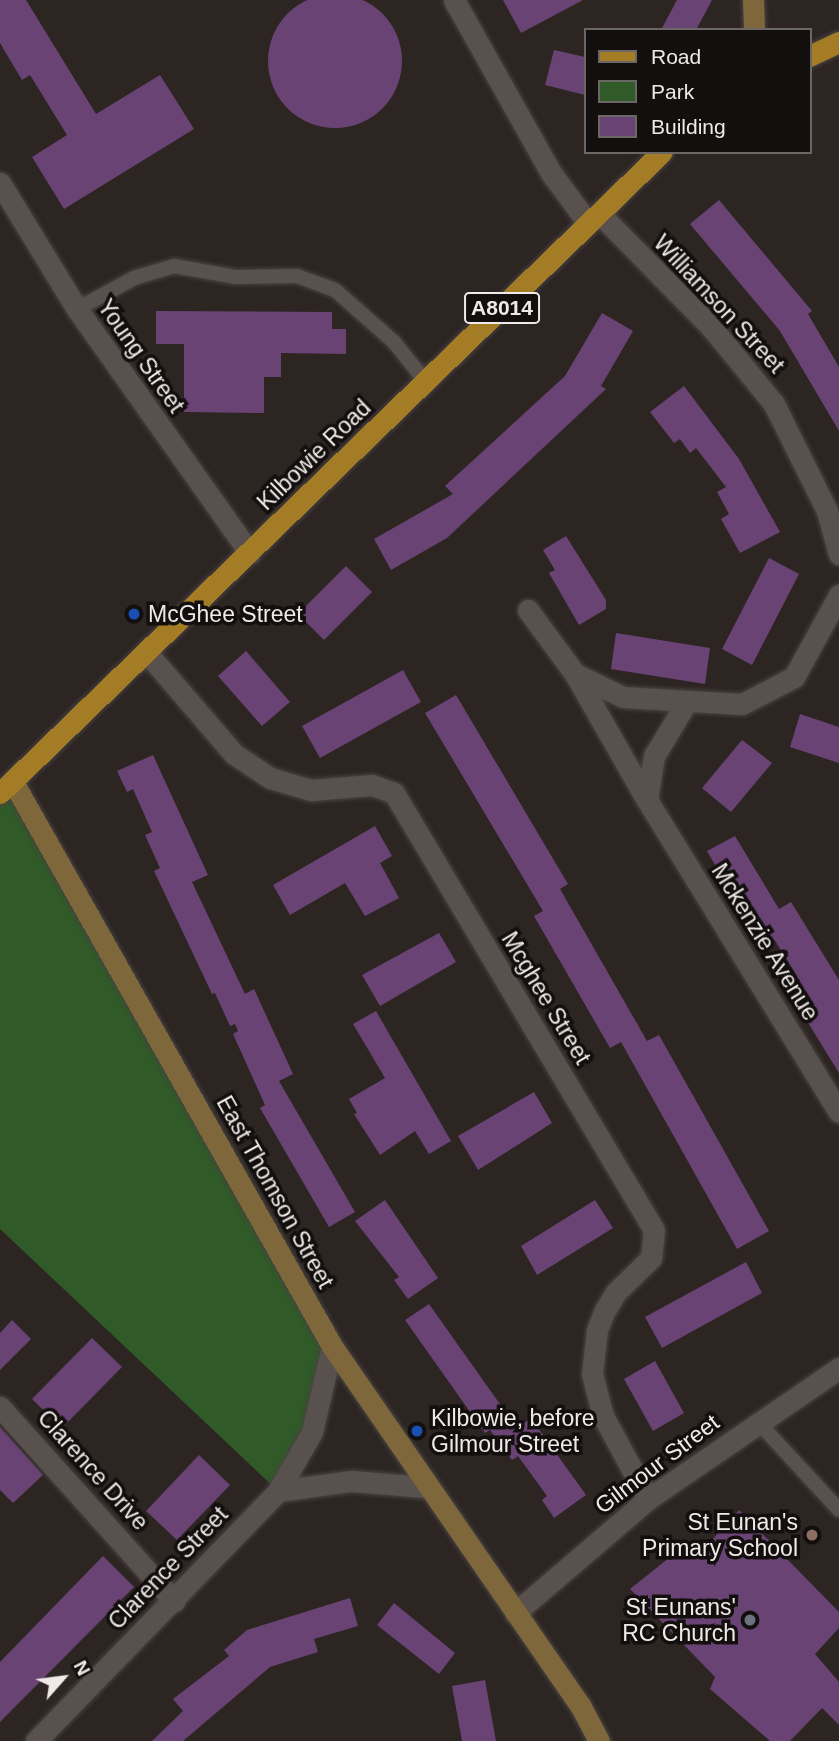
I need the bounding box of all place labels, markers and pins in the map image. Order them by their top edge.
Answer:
place label: McGhee Street [148,600,303,628]
marker: McGhee Street [126,606,142,622]
place label: Kilbowie, before Gilmour Street [431,1404,595,1458]
marker: Kilbowie, before Gilmour Street [409,1423,425,1439]
place label: St Eunan's Primary School [642,1508,798,1562]
marker: St Eunan's Primary School [804,1527,820,1543]
place label: St Eunans' RC Church [622,1593,736,1647]
marker: St Eunans' RC Church [742,1612,758,1628]

